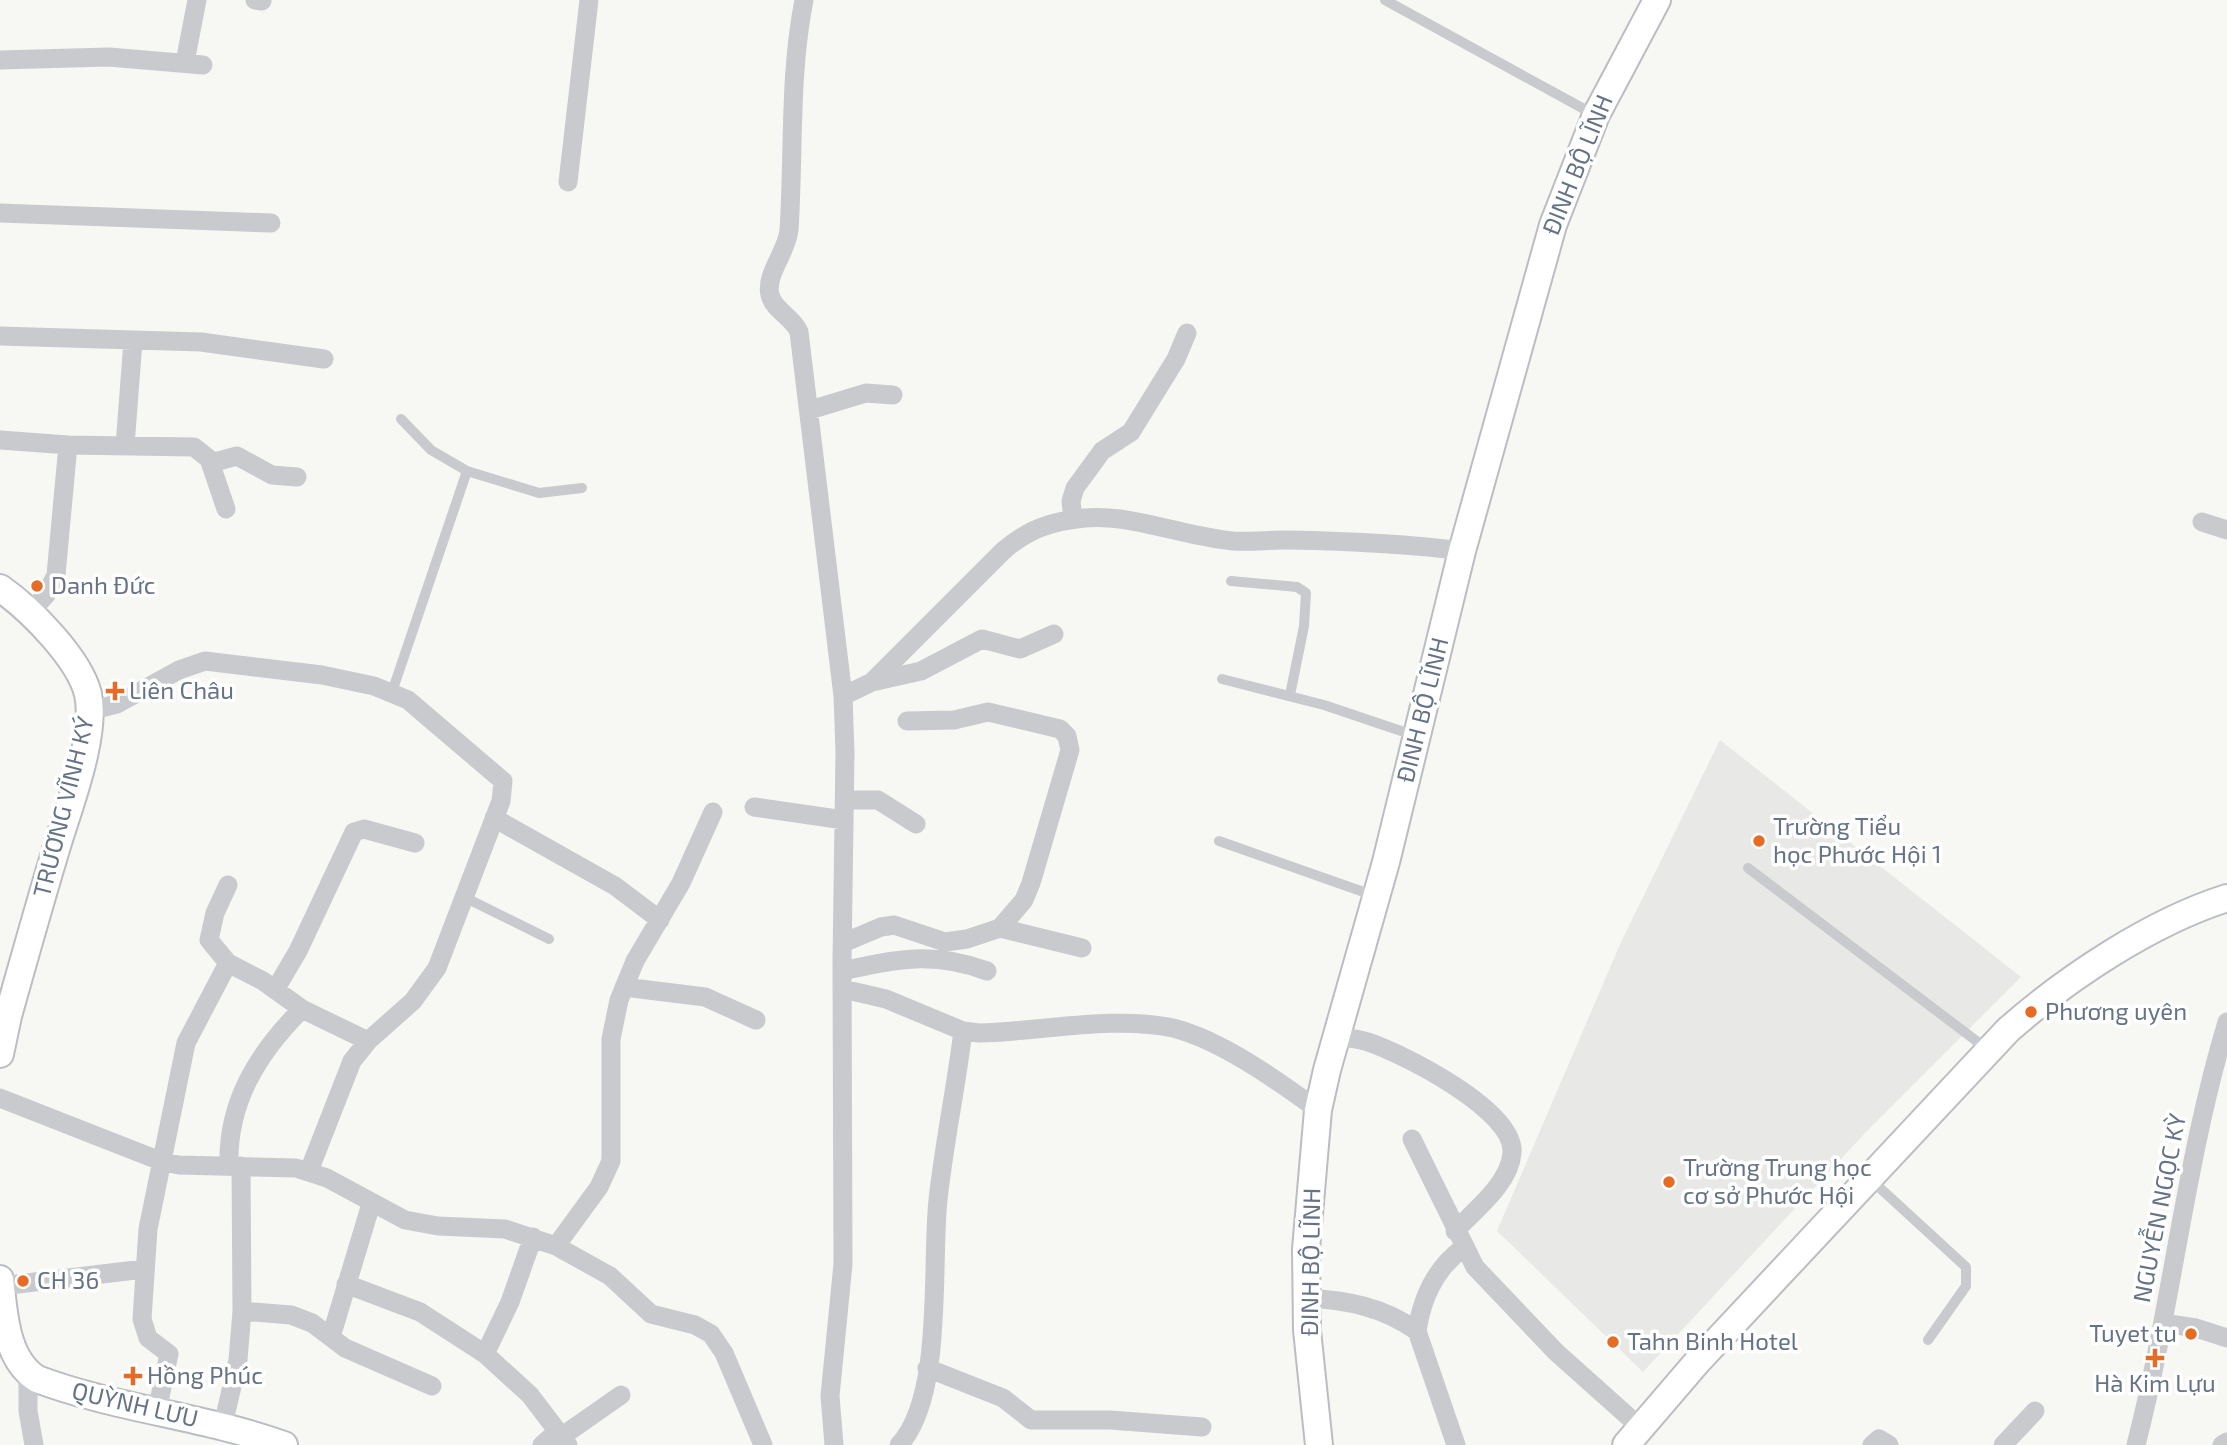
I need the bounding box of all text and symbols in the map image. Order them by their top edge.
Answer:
street label: ĐINH BỘ LĨNH [1535,90,1618,239]
place label: Danh Đức [51,570,155,599]
marker: Danh Đức [29,578,45,594]
street label: ĐINH BỘ LĨNH [1390,634,1454,785]
place label: Liên Châu [129,675,234,704]
marker: Liên Châu [107,683,123,699]
street label: TRƯƠNG VĨNH KÝ [26,713,99,900]
place label: Trường Tiểu học Phước Hội 1 [1773,811,1942,868]
marker: Trường Tiểu học Phước Hội 1 [1751,833,1767,849]
place label: Phương uyên [2045,996,2187,1025]
marker: Phương uyên [2023,1004,2039,1020]
street label: NGUYỄN NGỌC KỲ [2125,1110,2191,1305]
place label: Trường Trung học cơ sở Phước Hội [1683,1152,1872,1209]
marker: Trường Trung học cơ sở Phước Hội [1661,1174,1677,1190]
street label: ĐINH BỘ LĨNH [1294,1187,1325,1336]
place label: CH 36 [37,1265,99,1294]
marker: CH 36 [15,1273,31,1289]
place label: Tuyet tu [2089,1318,2177,1347]
place label: Tahn Binh Hotel [1627,1326,1798,1355]
marker: Tuyet tu [2183,1326,2199,1342]
marker: Tahn Binh Hotel [1605,1334,1621,1350]
marker: Hà Kim Lựu [2147,1350,2163,1366]
place label: Hồng Phúc [147,1360,263,1389]
marker: Hồng Phúc [125,1368,141,1384]
place label: Hà Kim Lựu [2094,1368,2216,1397]
street label: QUỲNH LƯU [69,1375,201,1432]

